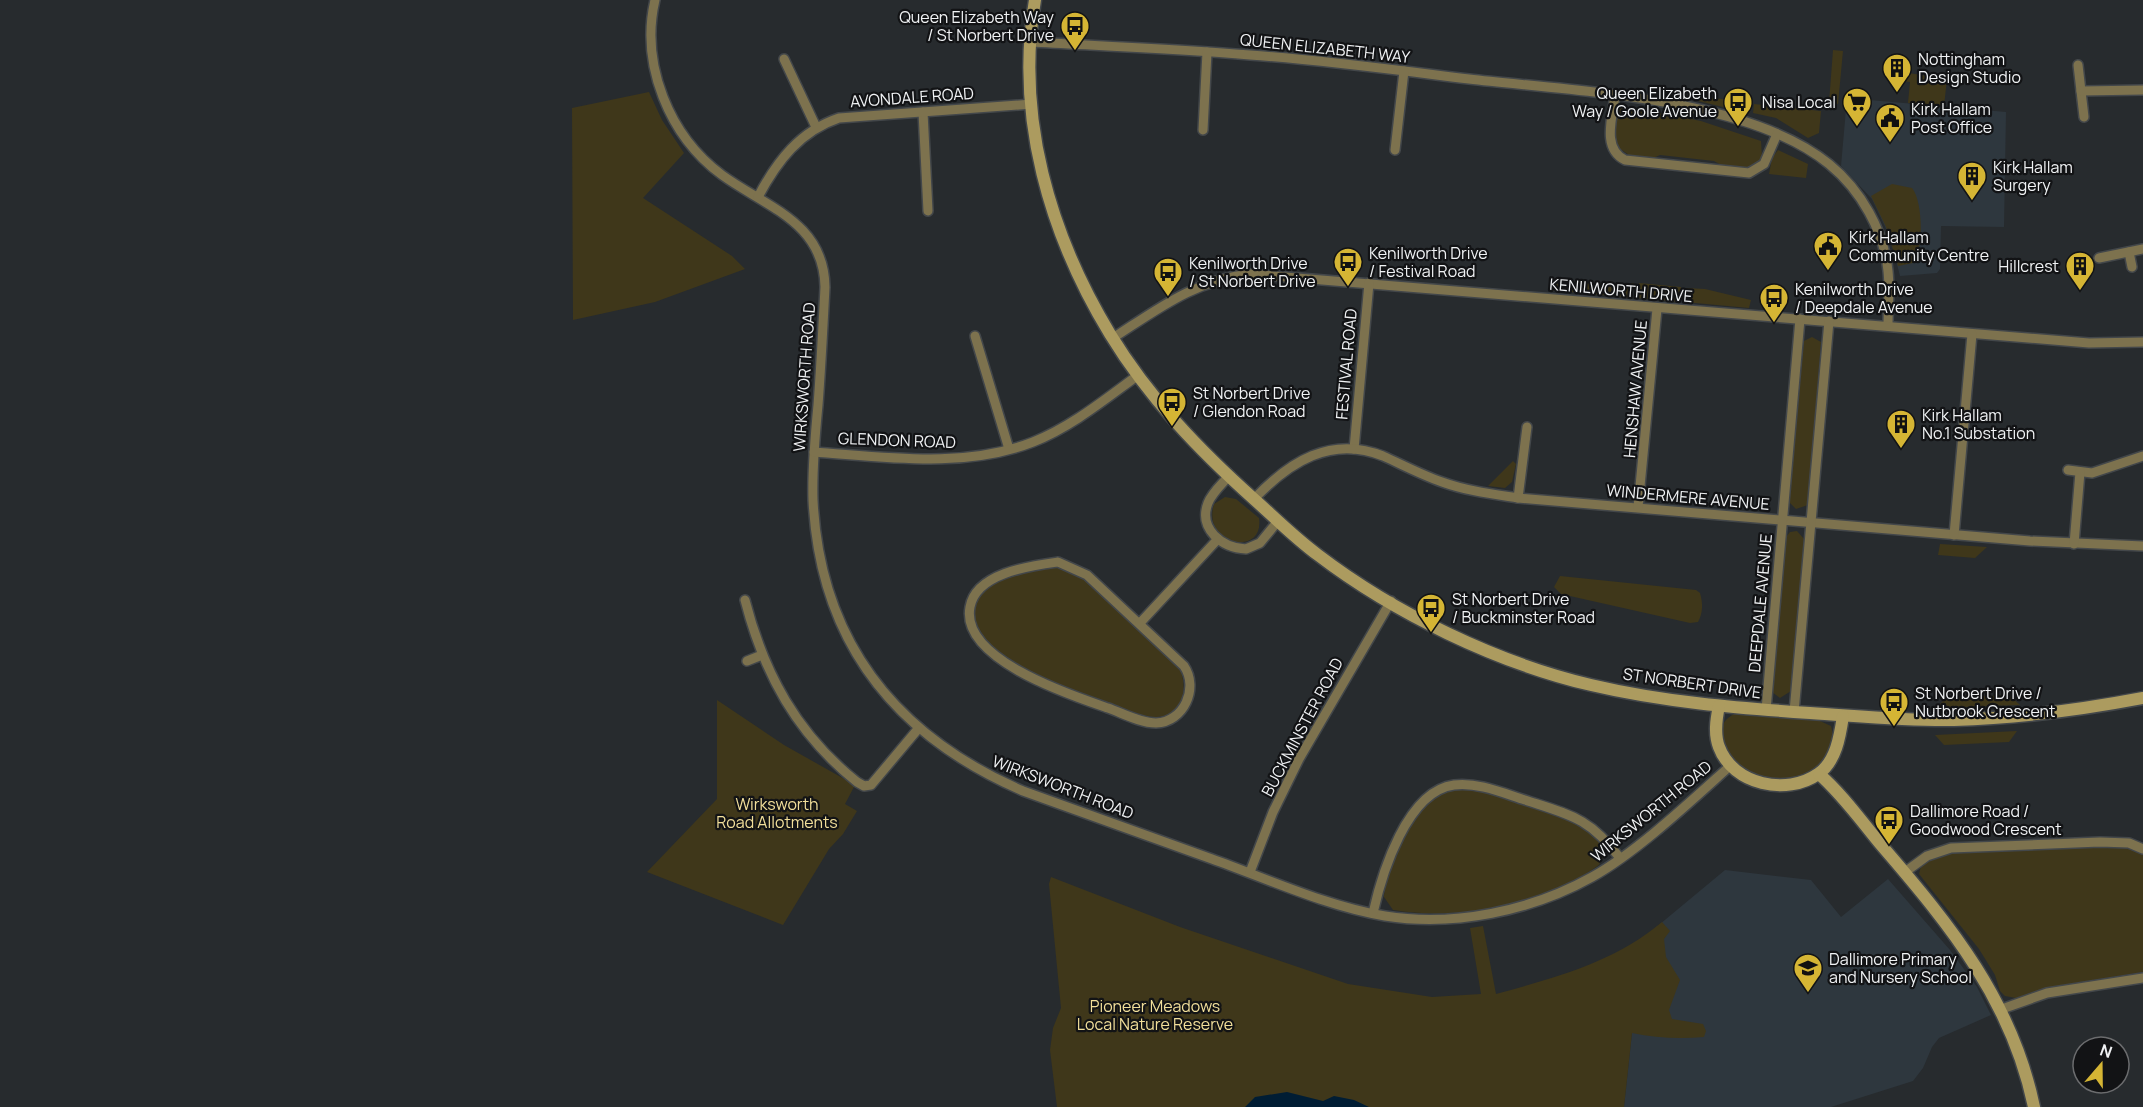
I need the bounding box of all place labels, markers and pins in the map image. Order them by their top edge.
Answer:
place label: Queen Elizabeth Way / St Norbert Drive [899,6,1055,46]
bus stop icon: Queen Elizabeth Way / St Norbert Drive [1059,10,1091,52]
place label: Nottingham Design Studio [1918,48,2021,88]
building icon: Nottingham Design Studio [1881,52,1913,94]
place label: Queen Elizabeth Way / Goole Avenue [1572,82,1717,122]
bus stop icon: Queen Elizabeth Way / Goole Avenue [1722,86,1754,128]
supermarket icon: Nisa Local [1841,86,1873,128]
place label: Nisa Local [1762,91,1836,113]
place label: Kirk Hallam Post Office [1911,98,1992,138]
public building icon: Kirk Hallam Post Office [1874,102,1906,144]
place label: Kirk Hallam Surgery [1993,156,2073,196]
building icon: Kirk Hallam Surgery [1956,160,1988,202]
place label: Kirk Hallam Community Centre [1849,226,1989,266]
public building icon: Kirk Hallam Community Centre [1812,230,1844,272]
place label: Kenilworth Drive / Festival Road [1369,242,1488,282]
bus stop icon: Kenilworth Drive / Festival Road [1332,246,1364,288]
building icon: Hillcrest [2064,250,2096,292]
place label: Kenilworth Drive / St Norbert Drive [1189,252,1316,292]
place label: Hillcrest [1998,255,2059,277]
bus stop icon: Kenilworth Drive / St Norbert Drive [1152,256,1184,298]
place label: Kenilworth Drive / Deepdale Avenue [1795,278,1933,318]
bus stop icon: Kenilworth Drive / Deepdale Avenue [1758,282,1790,324]
place label: St Norbert Drive / Glendon Road [1193,382,1310,422]
bus stop icon: St Norbert Drive / Glendon Road [1156,386,1188,428]
place label: Kirk Hallam No.1 Substation [1922,404,2035,444]
building icon: Kirk Hallam No.1 Substation [1885,408,1917,450]
place label: St Norbert Drive / Buckminster Road [1452,588,1595,628]
bus stop icon: St Norbert Drive / Buckminster Road [1415,592,1447,634]
place label: St Norbert Drive / Nutbrook Crescent [1915,682,2055,722]
bus stop icon: St Norbert Drive / Nutbrook Crescent [1878,686,1910,728]
place label: Dallimore Road / Goodwood Crescent [1910,800,2062,840]
bus stop icon: Dallimore Road / Goodwood Crescent [1873,804,1905,846]
place label: Dallimore Primary and Nursery School [1829,948,1972,988]
school or university icon: Dallimore Primary and Nursery School [1792,952,1824,994]

